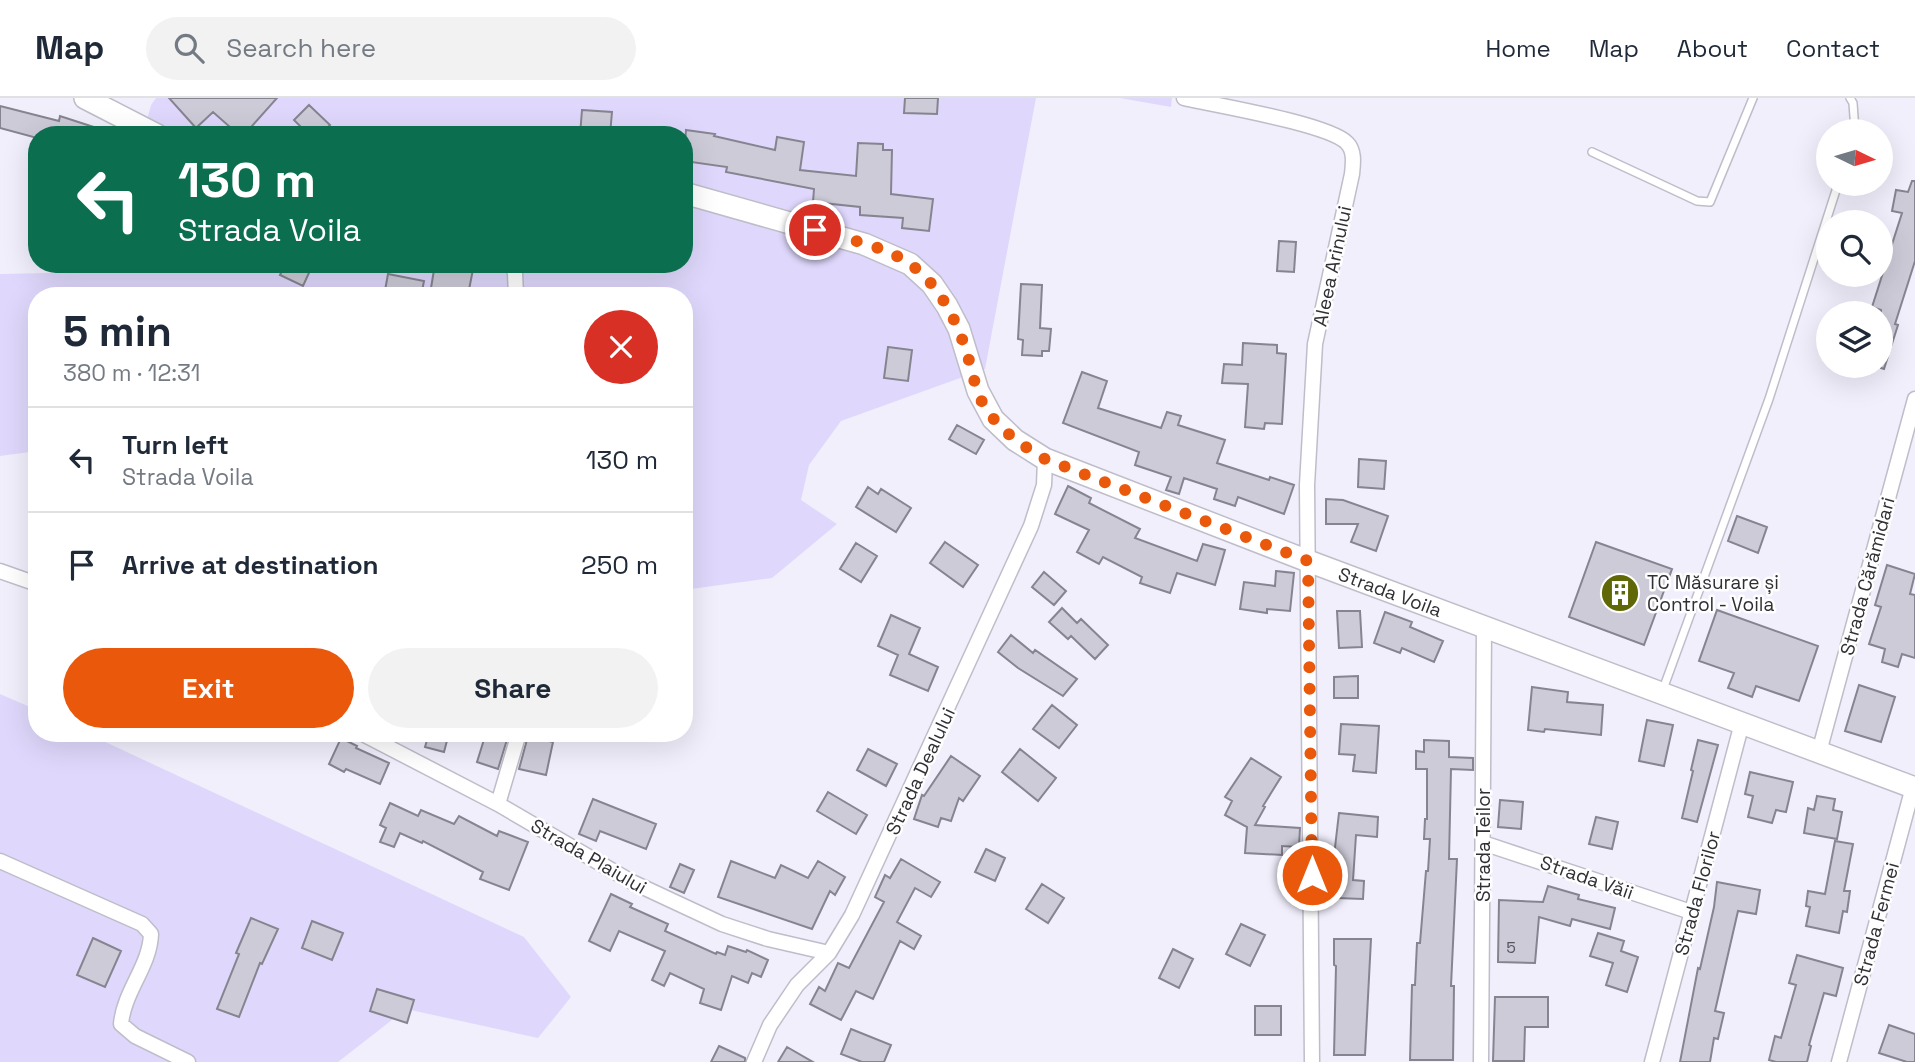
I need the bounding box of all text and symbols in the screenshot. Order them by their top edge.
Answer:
search box [146,17,636,80]
text: Map [35,27,104,69]
icon: search [170,29,208,67]
text: Search here [226,31,376,65]
text: Home [1485,33,1551,64]
text: Map [1589,33,1639,64]
text: About [1677,33,1748,64]
text: Contact [1786,33,1880,64]
north arrow [1816,119,1894,196]
map controls [1816,119,1893,378]
text: 130 m [178,149,316,211]
icon: left [63,154,154,245]
pin [785,200,845,260]
street label: Aleea Arinului [1308,204,1357,329]
text: Strada Voila [178,210,361,250]
button: search [1816,210,1893,287]
icon: arrive [796,211,834,249]
button: layers [1816,301,1893,378]
text: 5 min [63,305,172,358]
button: close [584,310,658,384]
text: 380 m · 12:31 [63,358,200,388]
text: Turn left [122,428,229,462]
icon: left [63,441,101,479]
text: 130 m [586,443,658,477]
text: Strada Voila [122,462,254,492]
street label: Strada Cărămidari [1834,494,1901,658]
icon: arrive [63,546,101,584]
text: Arrive at destination [122,548,379,582]
text: 250 m [581,548,658,582]
street label: Strada Voila [1335,561,1445,623]
place label: TC Măsurare și Control - Voila [1647,570,1779,617]
building icon: TC Măsurare și Control - Voila [1599,572,1641,614]
button: Exit [63,648,354,728]
button: Share [368,648,658,728]
street label: Strada Dealului [880,703,961,839]
street label: Strada Teilor [1471,788,1496,902]
street label: Strada Plaiului [526,813,651,900]
street label: Strada Florilor [1669,828,1726,958]
position arrow [1275,838,1349,912]
street label: Strada Văii [1537,850,1637,905]
street label: Strada Fermei [1848,860,1905,989]
house number: 5 [1506,937,1516,958]

